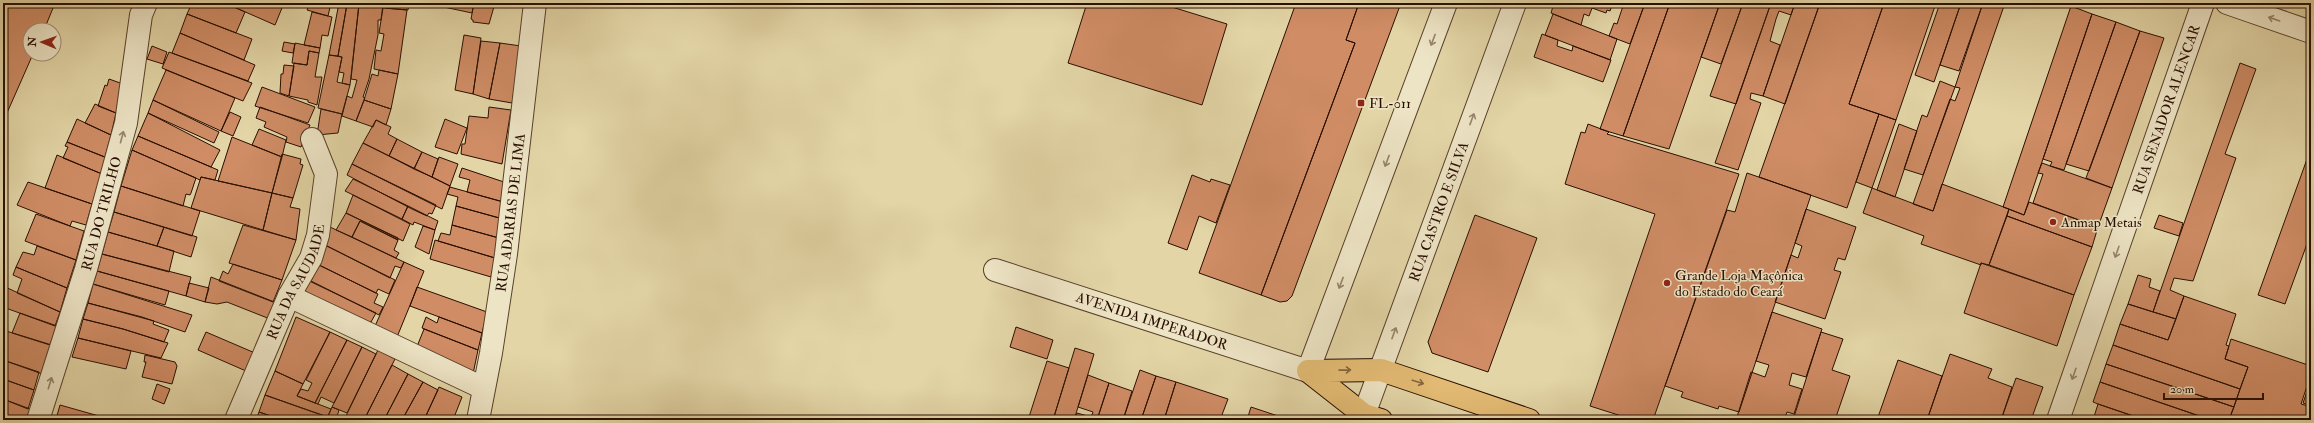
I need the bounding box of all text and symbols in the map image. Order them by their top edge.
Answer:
one-way arrow [2268,15,2280,23]
north arrow [22,22,62,62]
street label: RUA SENADOR ALENCAR [2129,22,2204,196]
one-way arrow [1428,33,1436,45]
text: N [26,35,39,48]
place label: FL-011 [1369,95,1411,112]
marker: FL-011 [1356,98,1366,108]
one-way arrow [1469,113,1477,125]
one-way arrow [119,131,126,144]
street label: RUA ADARIAS DE LIMA [492,132,529,293]
street label: RUA CASTRO E SILVA [1405,139,1472,284]
street label: RUA DO TRILHO [78,155,125,273]
one-way arrow [1382,155,1390,167]
place label: Anmap Metais [2060,214,2142,232]
marker: Anmap Metais [2048,217,2058,227]
street label: RUA DA SAUDADE [263,223,328,342]
one-way arrow [2112,245,2120,257]
place label: Grande Loja Maçônica do Estado do Ceará [1675,267,1804,300]
one-way arrow [1337,276,1344,289]
marker: Grande Loja Maçônica do Estado do Ceará [1662,278,1672,288]
street label: AVENIDA IMPERADOR [1073,288,1231,354]
one-way arrow [1391,327,1398,340]
one-way arrow [1338,367,1351,374]
one-way arrow [2070,368,2077,381]
scale bar [2164,375,2263,401]
one-way arrow [47,376,54,389]
one-way arrow [1411,379,1424,386]
text: 20 m [2170,382,2195,397]

